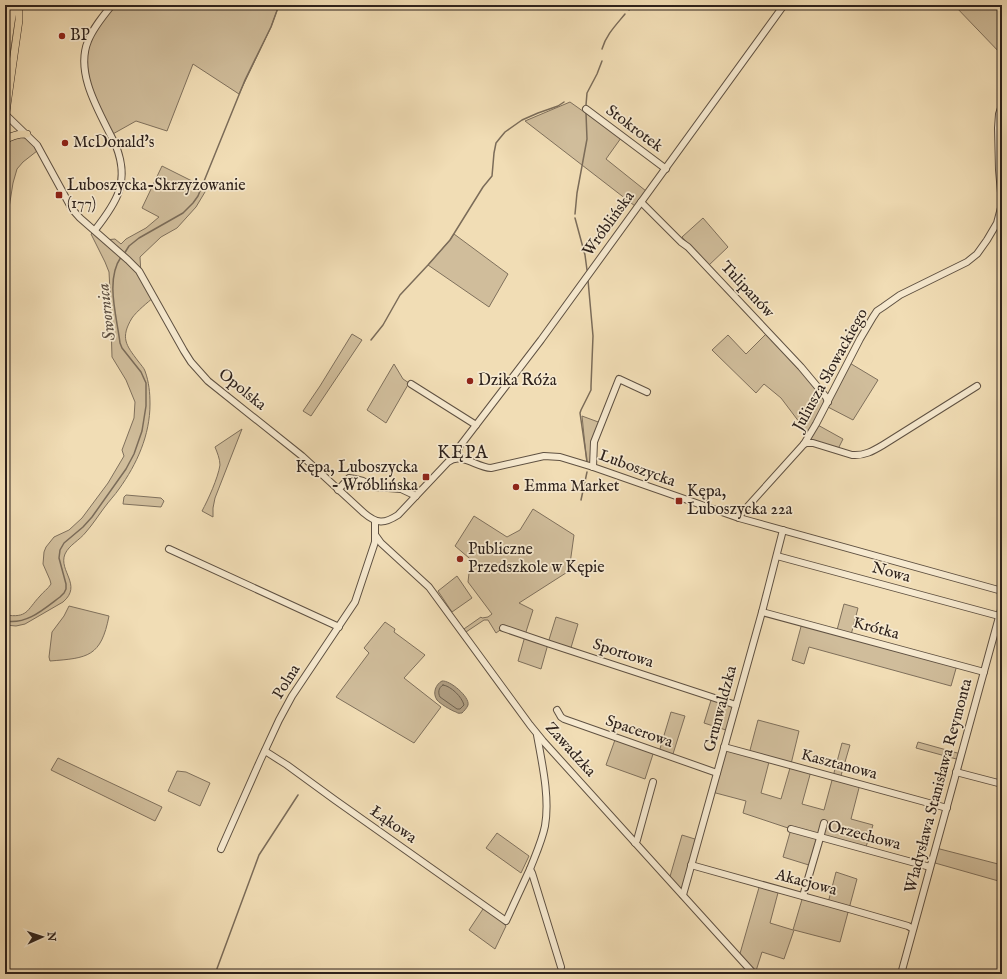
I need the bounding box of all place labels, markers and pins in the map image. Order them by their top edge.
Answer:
place label: BP [70,26,90,46]
marker: BP [57,31,67,41]
place label: McDonald's [73,133,155,153]
marker: McDonald's [60,138,70,148]
place label: Luboszycka-Skrzyżowanie (177) [67,176,246,214]
marker: Luboszycka-Skrzyżowanie (177) [54,190,64,200]
place label: Dzika Róża [478,371,557,391]
marker: Dzika Róża [465,376,475,386]
place label: Kępa, Luboszycka - Wróblińska [296,458,418,496]
marker: Kępa, Luboszycka - Wróblińska [421,472,431,482]
place label: Emma Market [524,477,620,497]
marker: Emma Market [511,482,521,492]
place label: Kępa, Luboszycka 22a [687,482,792,520]
marker: Kępa, Luboszycka 22a [674,496,684,506]
place label: Publiczne Przedszkole w Kępie [468,540,605,578]
marker: Publiczne Przedszkole w Kępie [455,554,465,564]

